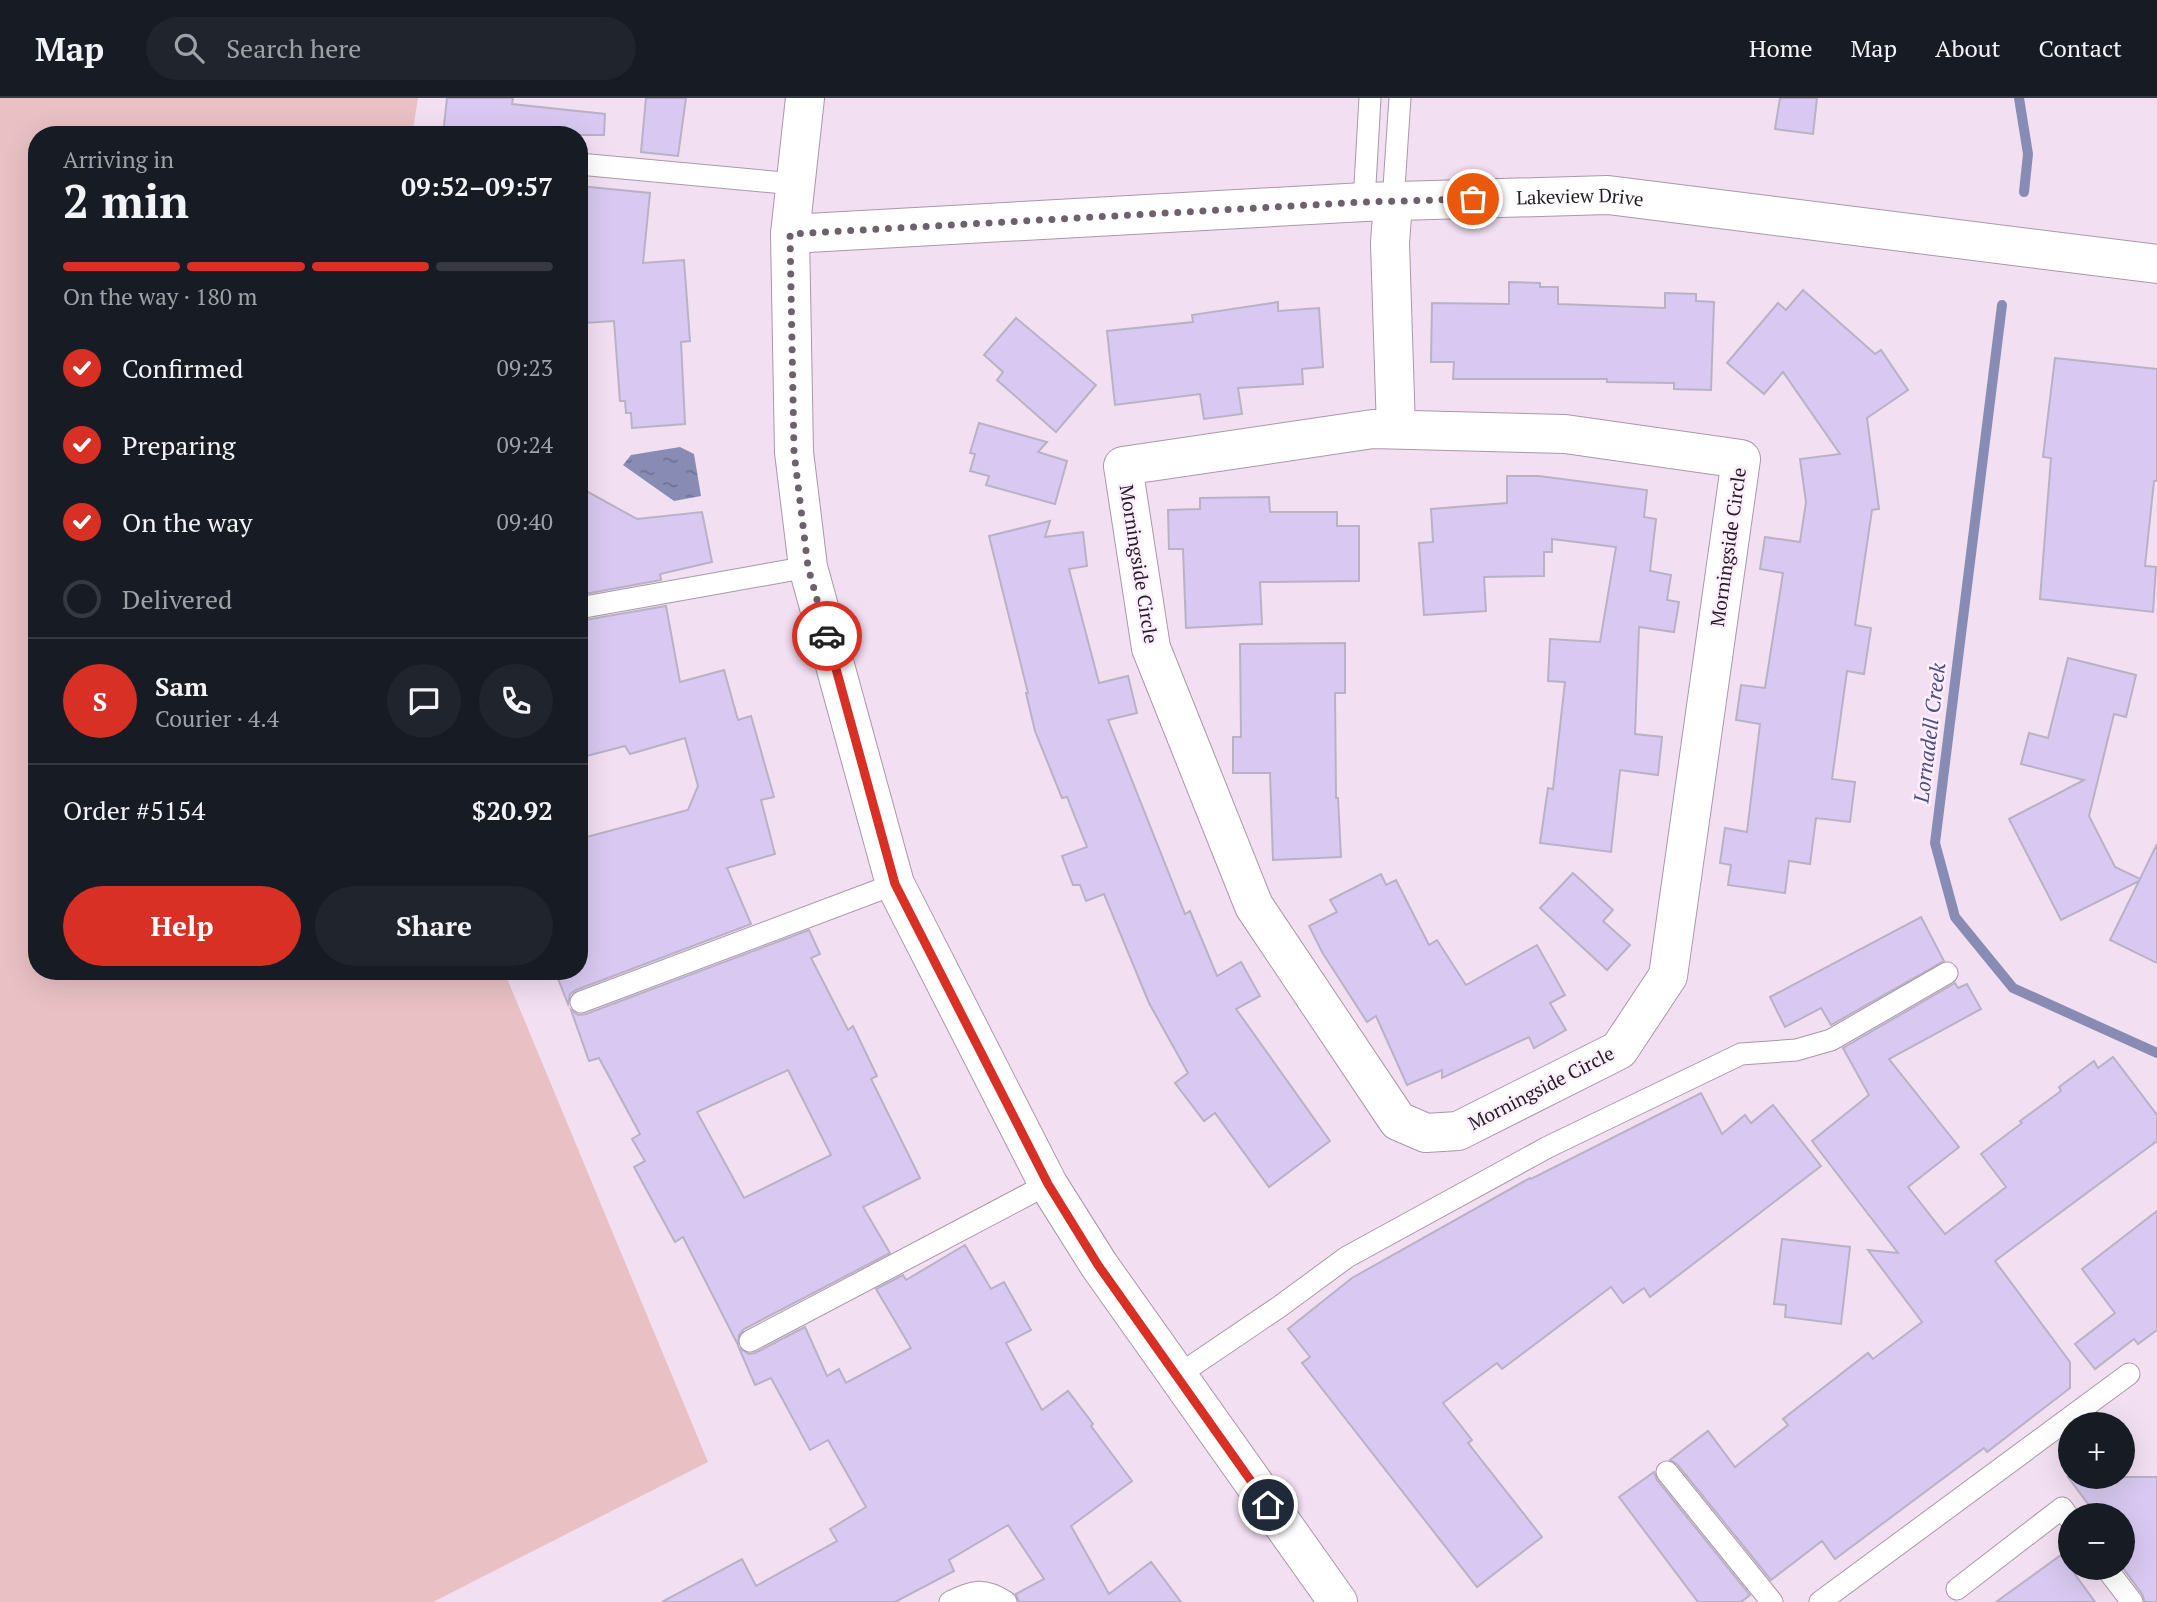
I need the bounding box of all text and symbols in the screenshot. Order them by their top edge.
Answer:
search box [146,17,636,80]
text: Map [35,27,104,70]
icon: search [170,29,208,67]
text: Search here [226,31,361,65]
text: Home [1749,32,1813,64]
text: Map [1851,32,1897,64]
text: About [1935,32,2001,64]
text: Contact [2039,32,2122,64]
text: Arriving in [63,144,174,175]
text: 09:52–09:57 [401,169,553,203]
pin [1443,169,1503,229]
text: 2 min [63,170,189,231]
icon: bag [1454,180,1492,218]
street label: Lakeview Drive [1516,182,1645,211]
text: On the way · 180 m [63,281,257,312]
icon: check [63,349,101,387]
text: Confirmed [122,351,243,385]
text: 09:23 [496,352,553,383]
icon: check [63,426,101,464]
text: Preparing [122,428,235,462]
text: 09:24 [496,429,553,460]
street label: Morningside Circle [1704,466,1751,628]
street label: Morningside Circle [1115,483,1164,645]
icon: check [63,503,101,541]
text: On the way [122,505,253,539]
text: 09:40 [496,506,553,537]
text: Delivered [122,582,232,616]
courier [792,601,862,671]
icon: car [808,617,846,655]
water label: Lornadell Creek [1906,660,1952,806]
button: chat [387,664,461,738]
button: phone [479,664,553,738]
text: Sam [155,669,208,703]
text: S [93,684,107,718]
text: Courier · 4.4 [155,703,279,734]
text: Order #5154 [63,793,205,827]
text: $20.92 [472,793,553,827]
button: Help [63,886,301,966]
button: Share [315,886,553,966]
street label: Morningside Circle [1464,1040,1618,1135]
map controls [2058,1412,2135,1580]
button: + [2058,1412,2135,1489]
pin [1238,1475,1298,1535]
icon: home [1249,1486,1287,1524]
button: − [2058,1503,2135,1580]

